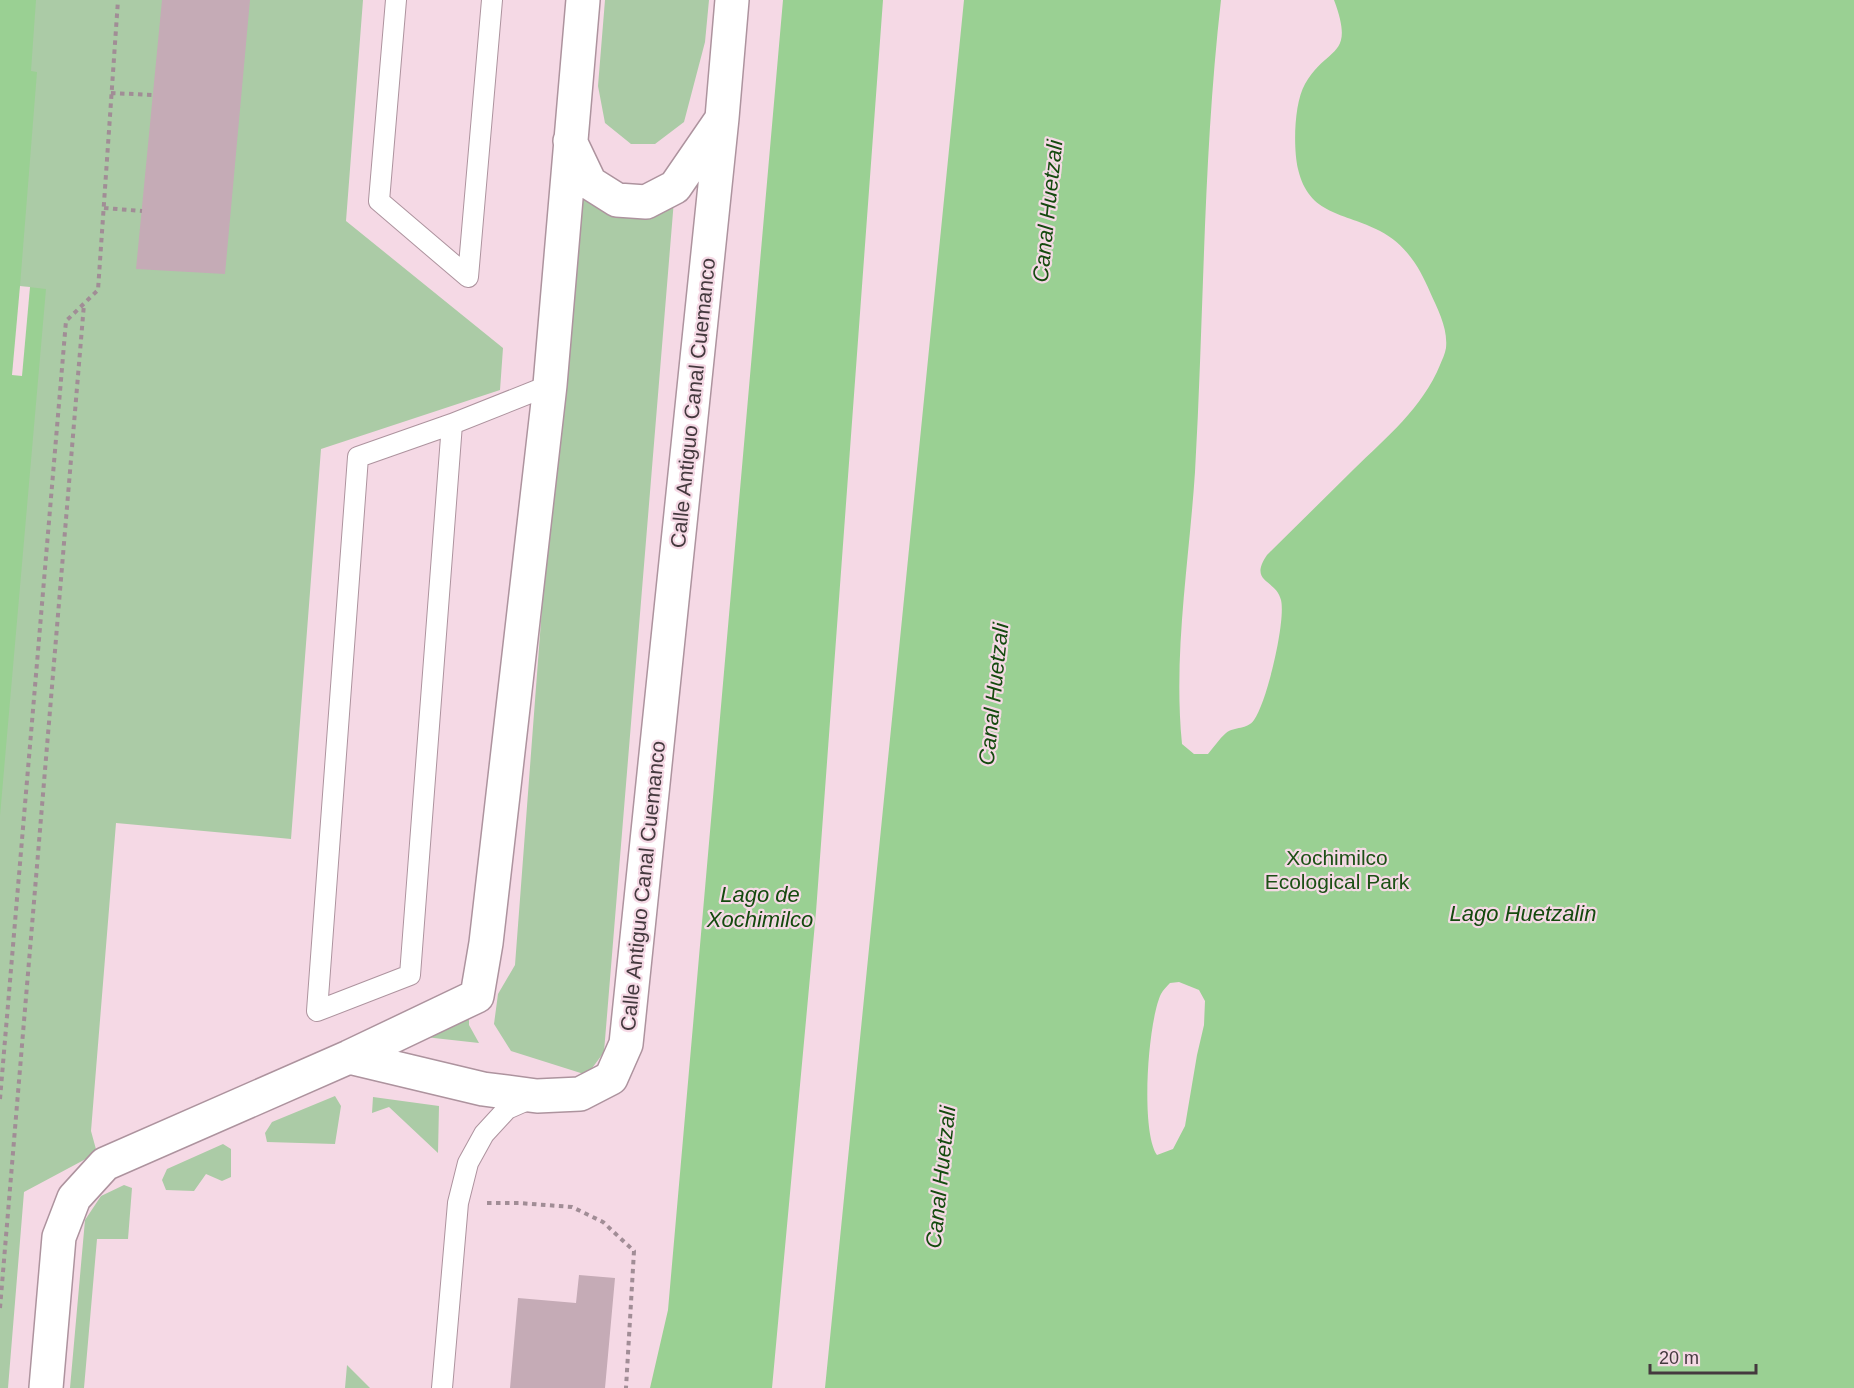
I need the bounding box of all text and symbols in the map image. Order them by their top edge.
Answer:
water label: Canal Huetzali [1028,137,1068,284]
street label: Calle Antiguo Canal Cuemanco [666,257,719,549]
water label: Canal Huetzali [974,620,1014,767]
street label: Calle Antiguo Canal Cuemanco [616,740,669,1032]
park label: Xochimilco Ecological Park [1265,846,1410,893]
water label: Lago de Xochimilco [706,882,813,932]
water label: Lago Huetzalin [1450,901,1596,926]
water label: Canal Huetzali [921,1103,961,1250]
scale bar [1650,1337,1756,1375]
text: 20 m [1659,1348,1699,1368]

